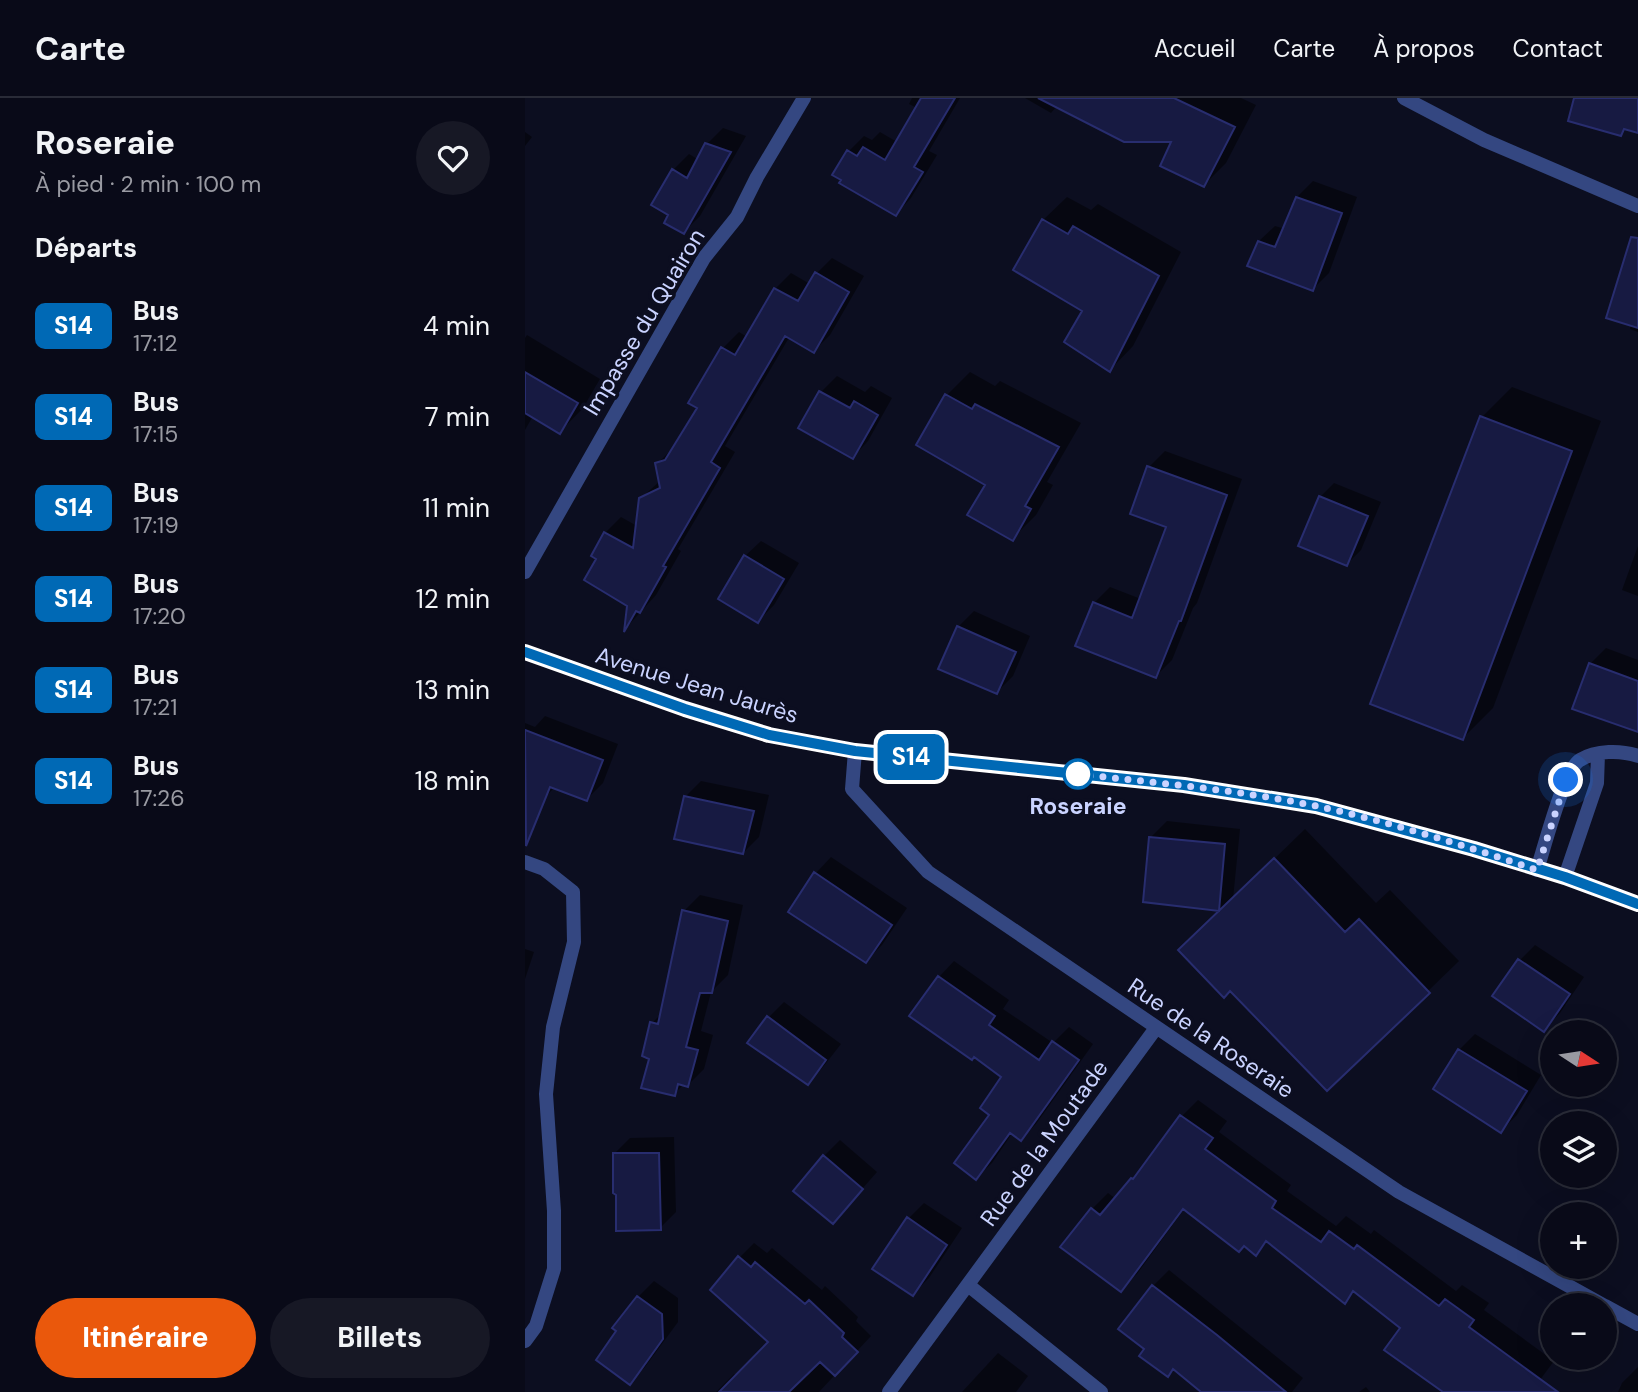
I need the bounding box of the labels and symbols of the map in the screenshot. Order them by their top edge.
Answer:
street label: Impasse du Quairon [576,223,712,421]
street label: Avenue Jean Jaurès [592,640,802,730]
line badge: S14 [871,734,951,780]
marker: Roseraie [1063,759,1093,789]
your location [1548,762,1583,797]
place label: Roseraie [1030,791,1126,821]
street label: Rue de la Roseraie [1122,971,1300,1105]
north arrow [1540,1020,1617,1097]
street label: Rue de la Moutade [974,1054,1114,1232]

